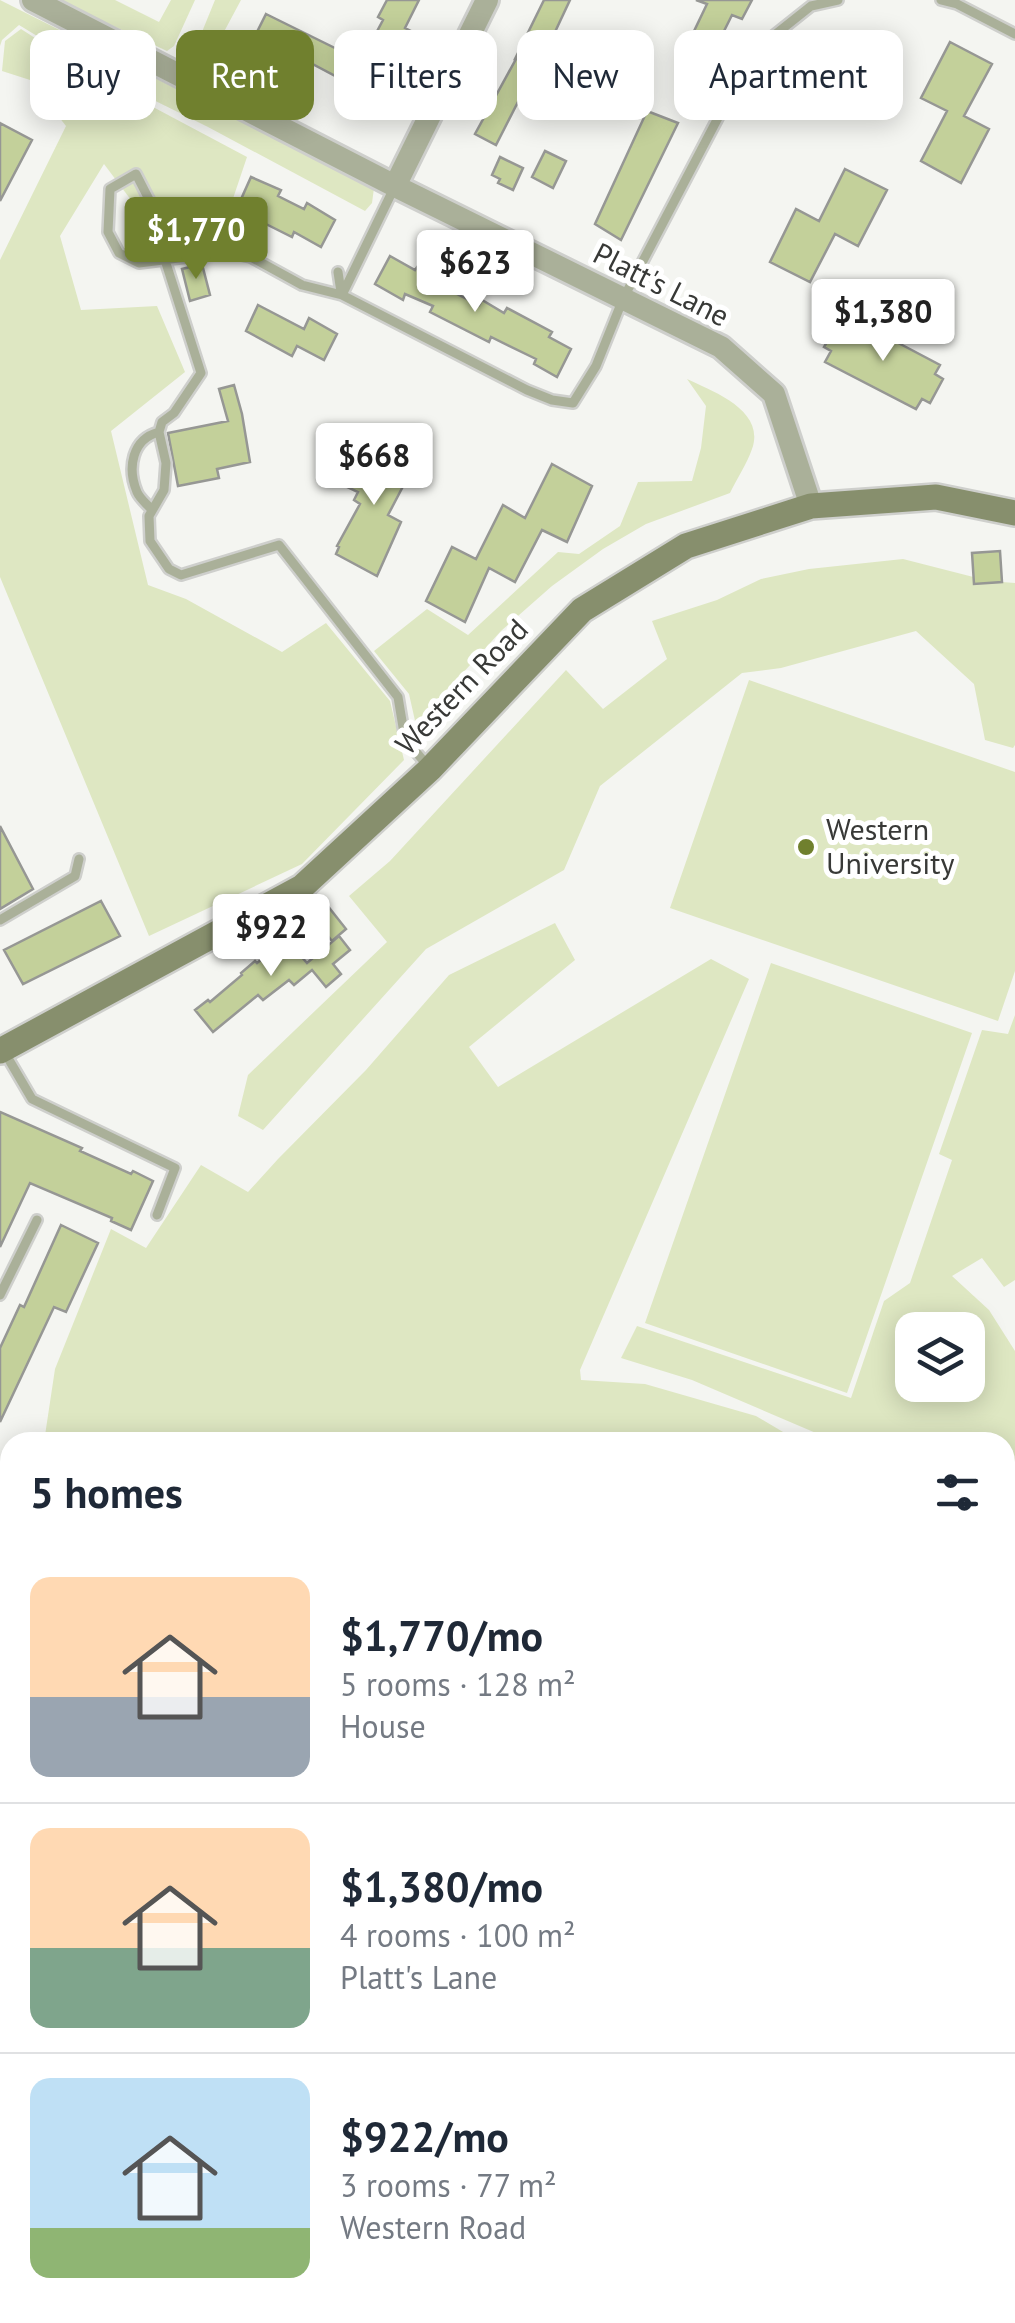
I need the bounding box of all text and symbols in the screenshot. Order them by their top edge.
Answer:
chip: Buy [30,30,156,120]
chip: Rent [176,30,314,120]
chip: Filters [334,30,497,120]
chip: New [517,30,654,120]
chip: Apartment [674,30,903,120]
pin: $1,770 [115,197,277,282]
text: $1,770 [147,208,245,250]
pin: $623 [416,230,534,315]
street label: Platt's Lane [587,233,736,335]
text: $623 [439,241,511,283]
pin: $1,380 [802,279,964,364]
text: $1,380 [834,290,932,332]
pin: $668 [315,423,433,508]
text: $668 [338,434,410,476]
street label: Western Road [386,610,536,762]
place label: Western University [826,809,954,882]
marker: Western University [795,836,817,858]
pin: $922 [212,894,330,979]
text: $922 [235,905,307,947]
map controls [895,1312,985,1402]
button: layers [895,1312,985,1402]
text: 5 homes [30,1465,183,1520]
icon: filters [930,1465,985,1520]
text: $1,770/mo [340,1608,543,1663]
icon: home [110,1617,230,1737]
text: 5 rooms · 128 m² [340,1663,576,1705]
text: House [340,1705,426,1747]
text: $1,380/mo [340,1859,543,1914]
icon: home [110,1868,230,1988]
text: 4 rooms · 100 m² [340,1914,576,1956]
text: Platt's Lane [340,1956,497,1998]
text: $922/mo [340,2109,509,2164]
icon: home [110,2118,230,2238]
text: 3 rooms · 77 m² [340,2164,557,2206]
text: Western Road [340,2206,526,2248]

